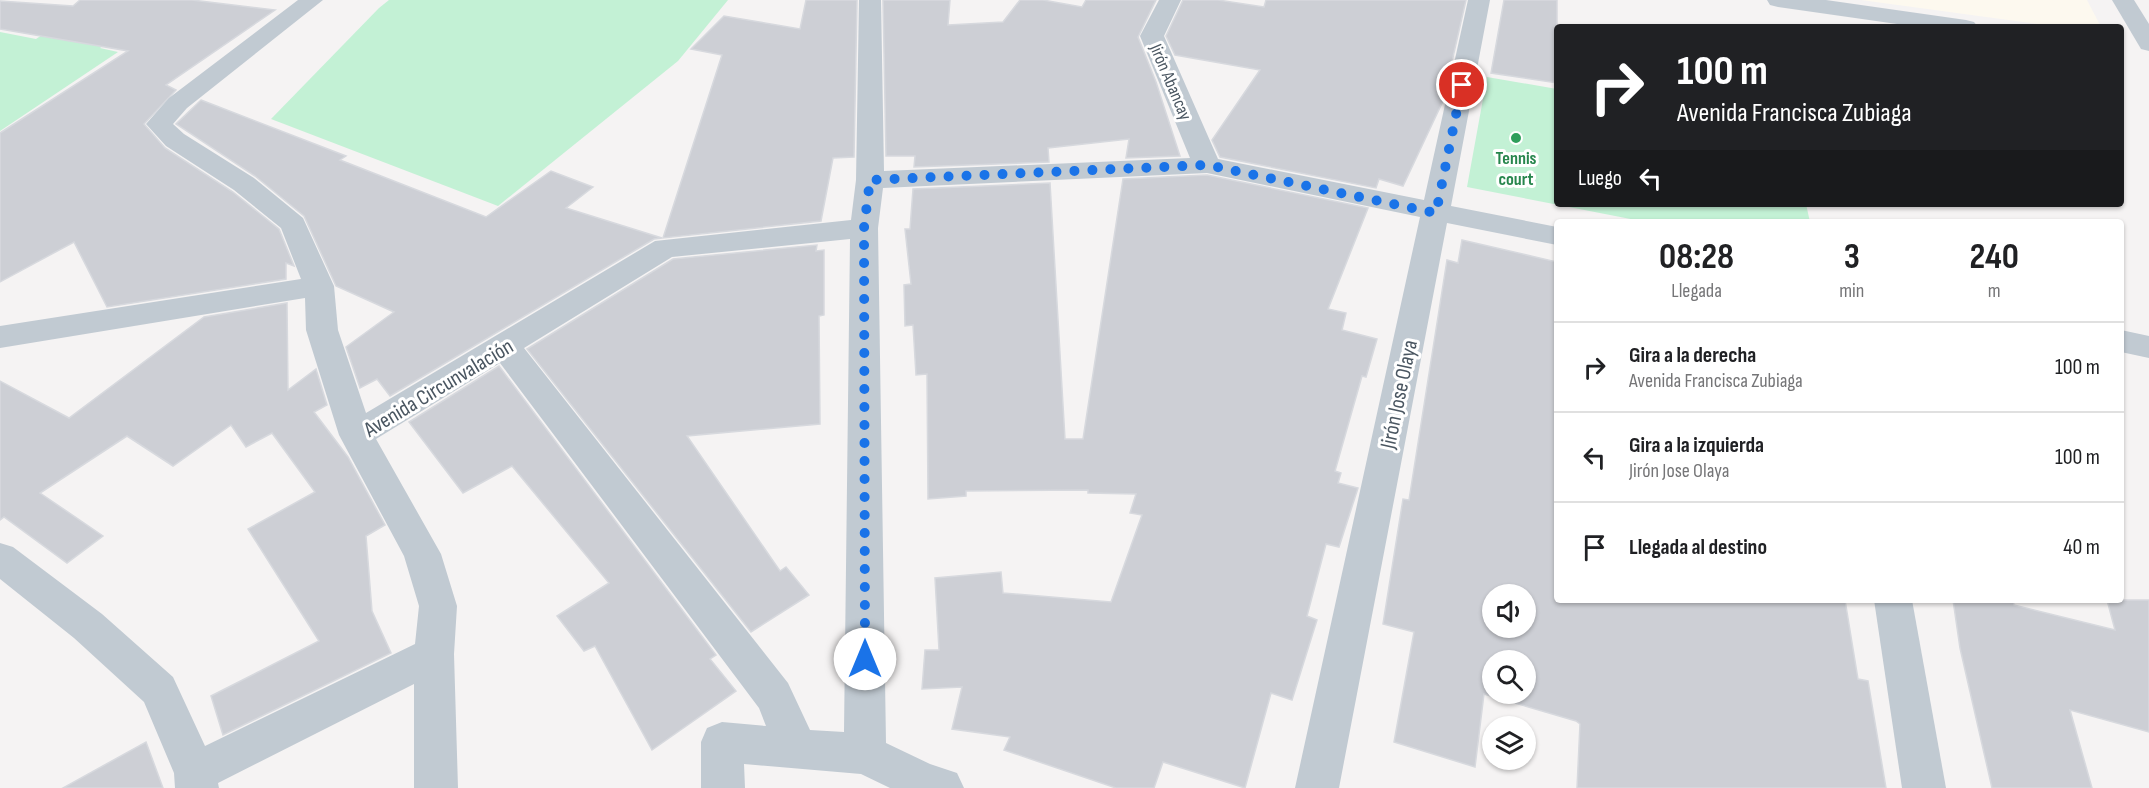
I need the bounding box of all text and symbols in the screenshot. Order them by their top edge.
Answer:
street label: Jirón Abancay [1145,40,1196,123]
text: 100 m [1677,46,1768,97]
icon: right [1578,48,1656,126]
pin [1436,59,1487,110]
icon: arrive [1445,68,1478,101]
text: Avenida Francisca Zubiaga [1677,97,1912,129]
marker: Tennis court [1509,131,1523,145]
place label: Tennis court [1495,148,1537,190]
icon: left [1634,162,1667,195]
text: Luego [1578,165,1622,192]
text: 08:28 [1659,236,1734,279]
text: 3 [1844,236,1860,279]
text: 240 [1969,236,2019,279]
text: Llegada [1671,279,1722,303]
text: min [1839,279,1864,303]
text: m [1988,279,2001,303]
street label: Avenida Circunvalación [358,333,518,444]
street label: Jirón Jose Olaya [1375,338,1424,452]
text: Gira a la derecha [1629,342,1756,369]
icon: right [1578,351,1611,384]
text: 100 m [2055,354,2100,381]
text: Avenida Francisca Zubiaga [1629,369,1803,393]
text: Gira a la izquierda [1629,432,1764,459]
icon: left [1578,441,1611,474]
text: 100 m [2055,444,2100,471]
text: Jirón Jose Olaya [1629,459,1729,483]
icon: arrive [1578,531,1611,564]
text: Llegada al destino [1629,534,1767,561]
text: 40 m [2063,534,2100,561]
map controls [1482,584,1536,770]
button: sound [1482,584,1536,638]
position arrow [833,627,897,691]
button: search [1482,650,1536,704]
button: layers [1482,716,1536,770]

